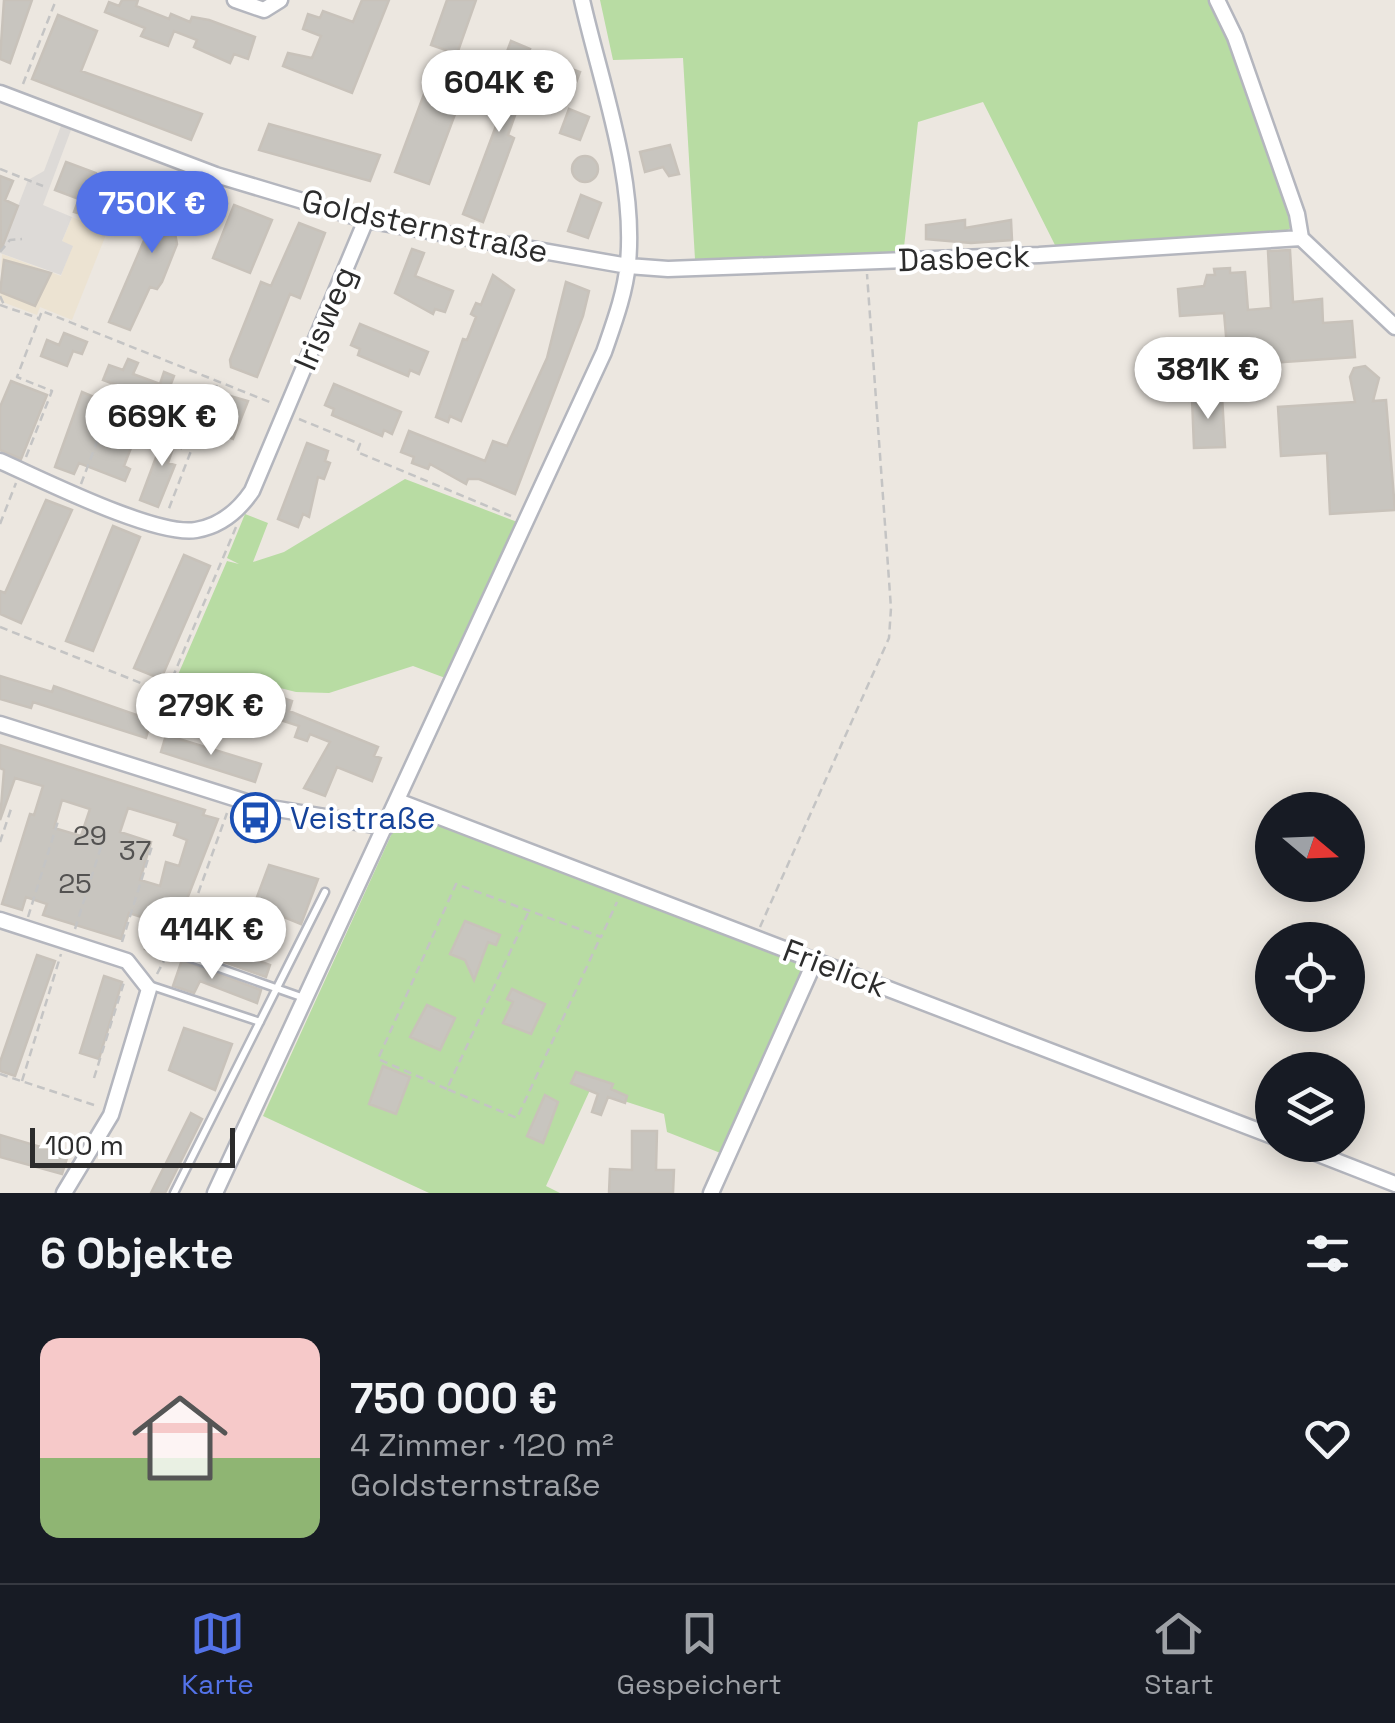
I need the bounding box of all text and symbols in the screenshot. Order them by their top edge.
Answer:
pin: 604K € [418,50,580,135]
text: 604K € [444,62,554,102]
pin: 750K € [71,171,233,256]
street label: Goldsternstraße [298,180,552,272]
text: 750K € [98,183,206,223]
street label: Dasbeck [897,236,1031,280]
street label: Irisweg [285,260,365,376]
pin: 381K € [1127,337,1289,422]
text: 381K € [1157,349,1259,389]
pin: 669K € [81,384,243,469]
text: 669K € [107,396,217,436]
pin: 279K € [130,673,292,758]
text: 279K € [158,685,264,725]
bus stop icon: Veistraße [229,792,281,844]
north arrow [1255,792,1365,902]
map controls [1255,792,1365,1162]
place label: Veistraße [290,798,436,838]
house number: 29 [73,817,107,853]
house number: 37 [119,832,151,868]
house number: 25 [58,865,92,901]
pin: 414K € [131,897,293,982]
text: 414K € [160,909,264,949]
button: locate [1255,922,1365,1032]
street label: Frielick [777,930,893,1006]
button: layers [1255,1052,1365,1162]
scale bar [30,1123,235,1168]
text: 100 m [45,1127,124,1163]
icon: filters [1300,1226,1355,1281]
text: 6 Objekte [40,1227,234,1280]
text: 750 000 € [350,1372,557,1425]
icon: home [120,1378,240,1498]
icon: heart [1300,1411,1355,1466]
text: 4 Zimmer · 120 m² [350,1425,614,1465]
text: Goldsternstraße [350,1465,601,1505]
tab: Karte [181,1606,254,1702]
tab: Gespeichert [616,1606,782,1702]
tab: Start [1144,1606,1214,1702]

